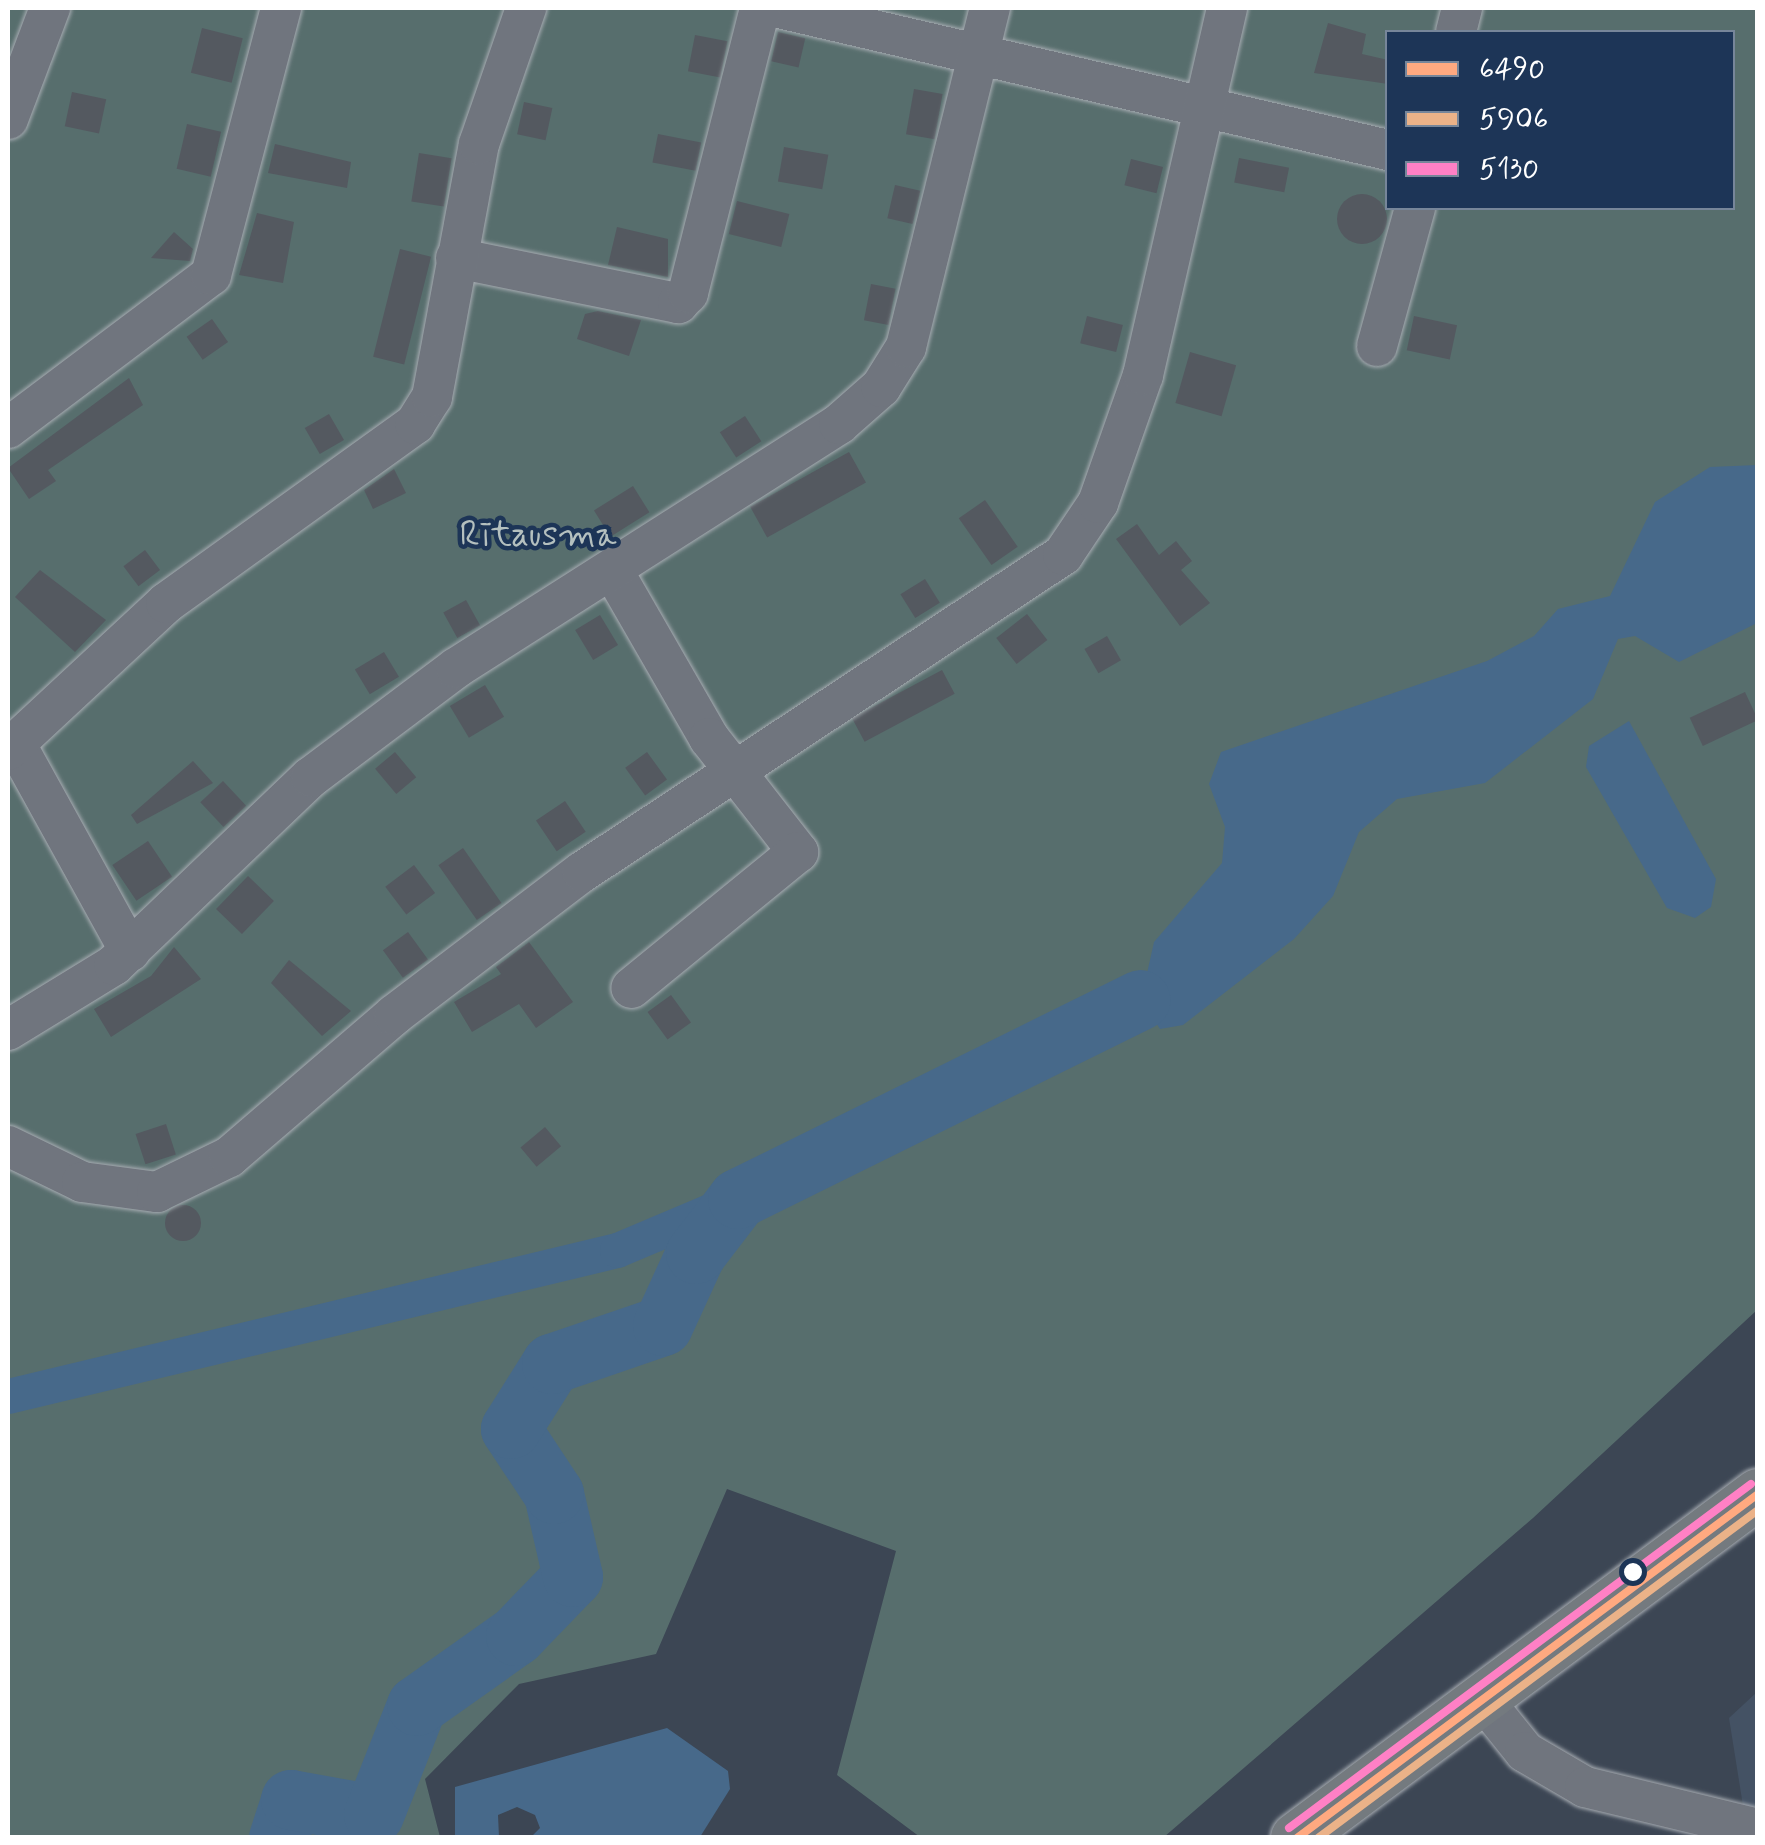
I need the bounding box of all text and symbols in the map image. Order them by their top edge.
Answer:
legend [1385,30,1735,210]
text: 6490 [1479,50,1545,89]
text: 5906 [1479,100,1548,139]
text: 5130 [1479,150,1539,189]
park label: Rītausma [460,514,616,556]
unlabelled marker [1623,1562,1643,1582]

